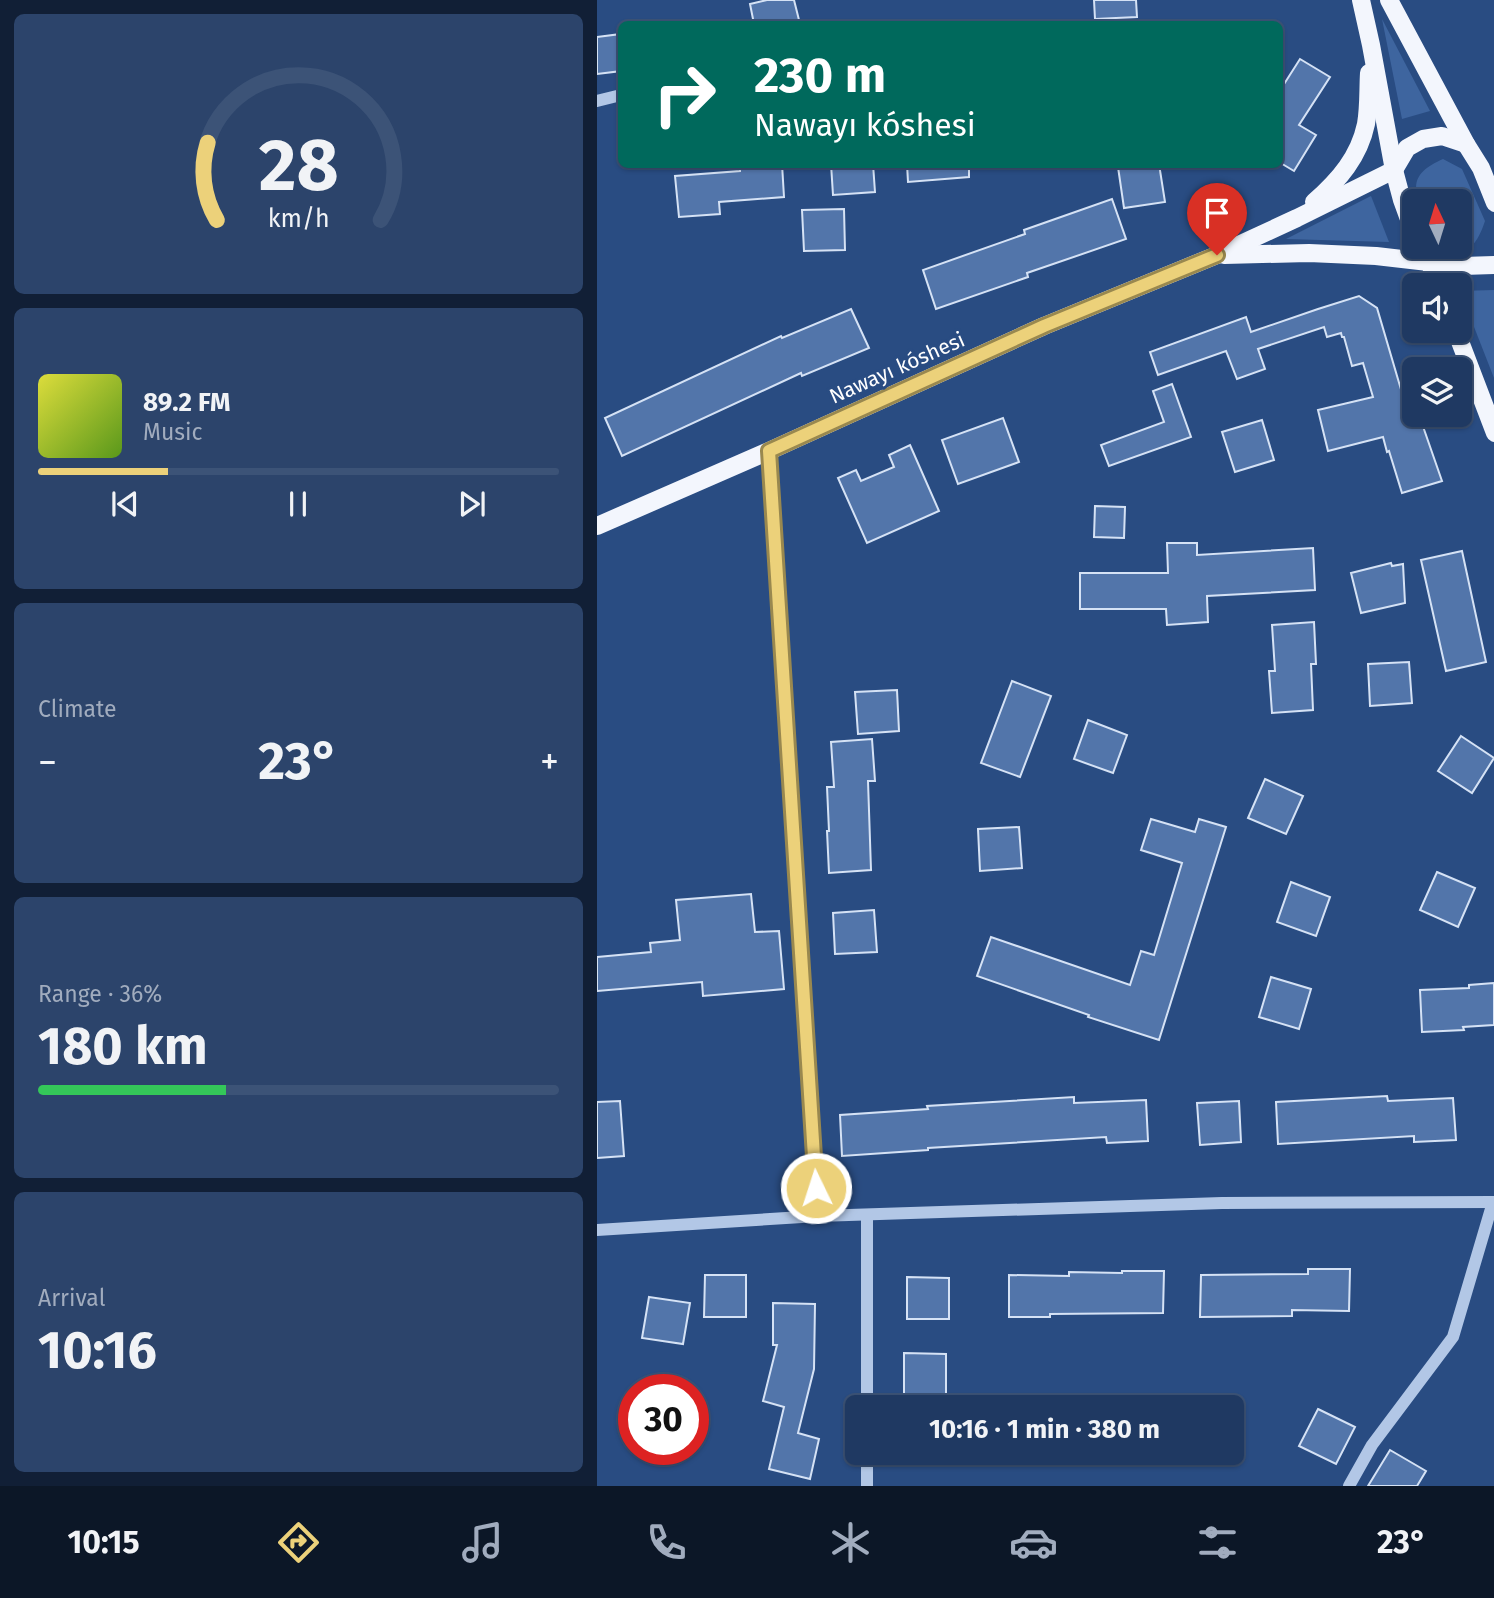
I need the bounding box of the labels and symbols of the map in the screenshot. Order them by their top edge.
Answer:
pin [1187,183,1247,255]
north arrow [1402,189,1472,259]
street label: Nawayı kóshesi [825,327,969,409]
position arrow [779,1151,853,1225]
speed limit sign: 30 [618,1374,709,1465]

